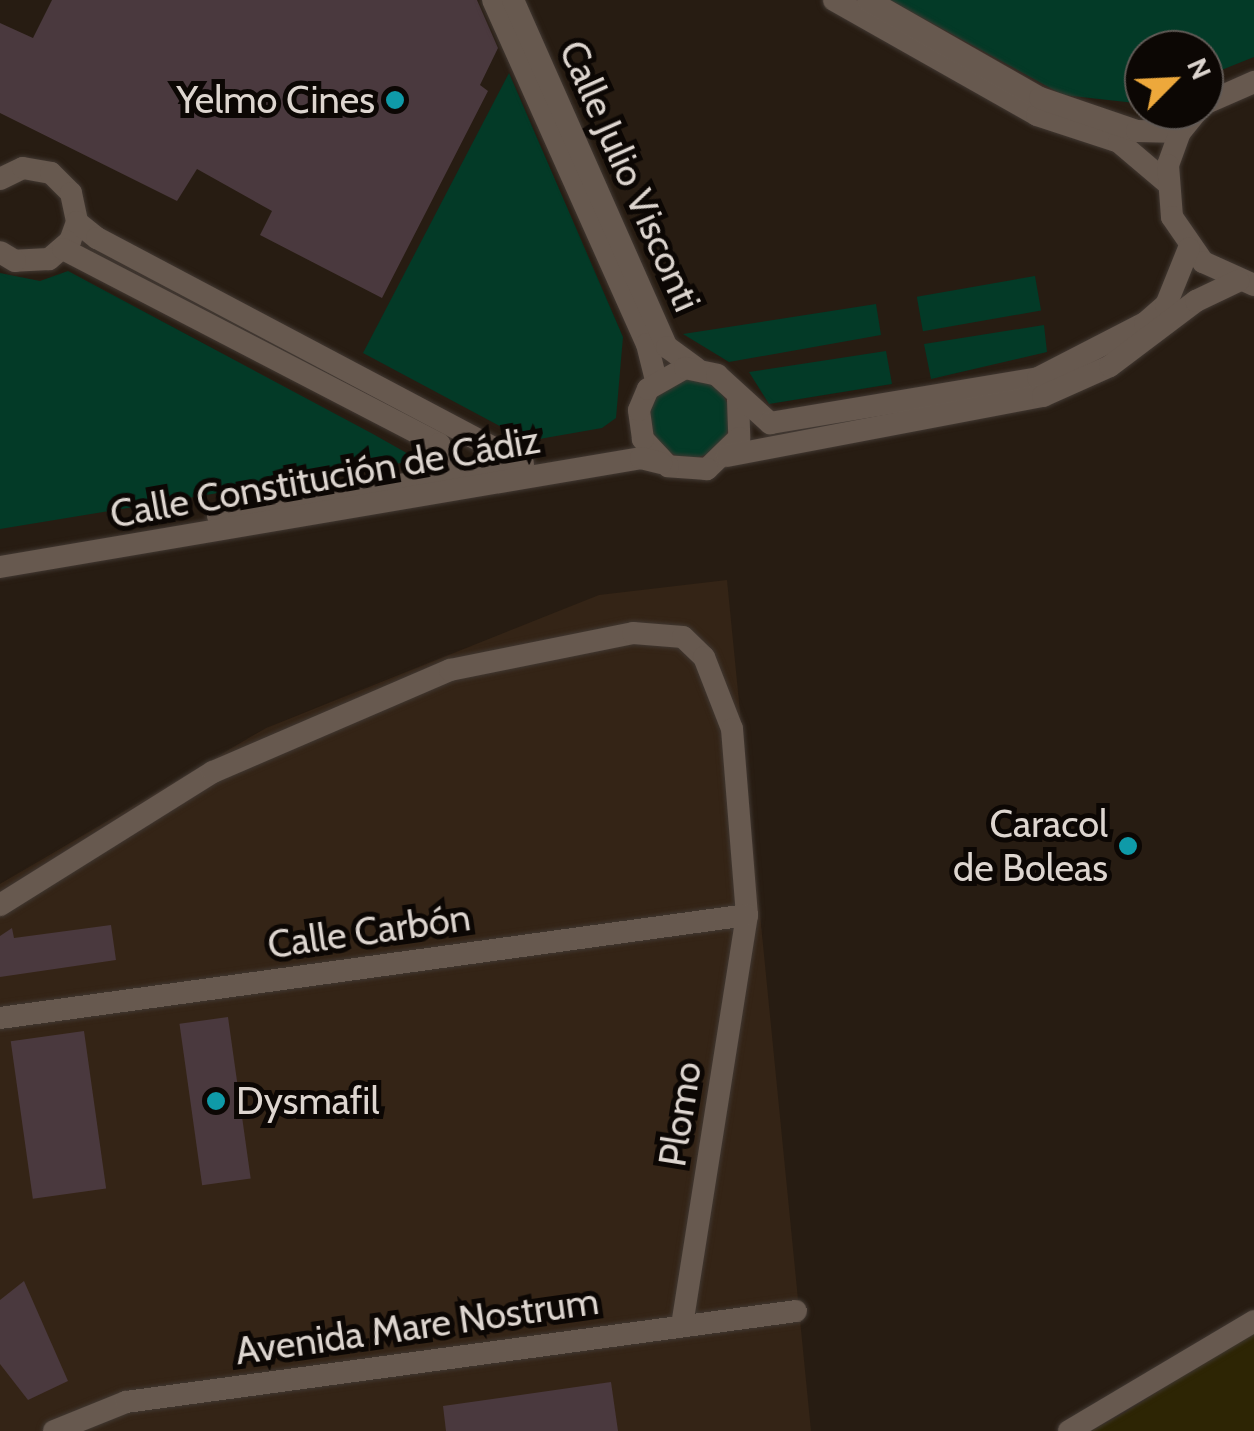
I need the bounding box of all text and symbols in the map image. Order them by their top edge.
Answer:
north arrow [1124,30,1224,130]
street label: Calle Julio Visconti [550,34,710,318]
text: N [1180,53,1219,85]
place label: Yelmo Cines [176,77,375,123]
marker: Yelmo Cines [384,89,406,111]
street label: Calle Constitución de Cádiz [107,417,543,537]
place label: Caracol de Boleas [953,801,1108,891]
marker: Caracol de Boleas [1117,835,1139,857]
street label: Calle Carbón [265,894,473,968]
street label: Plomo [649,1058,711,1170]
place label: Dysmafil [236,1078,379,1124]
marker: Dysmafil [205,1090,227,1112]
street label: Avenida Mare Nostrum [232,1278,602,1374]

